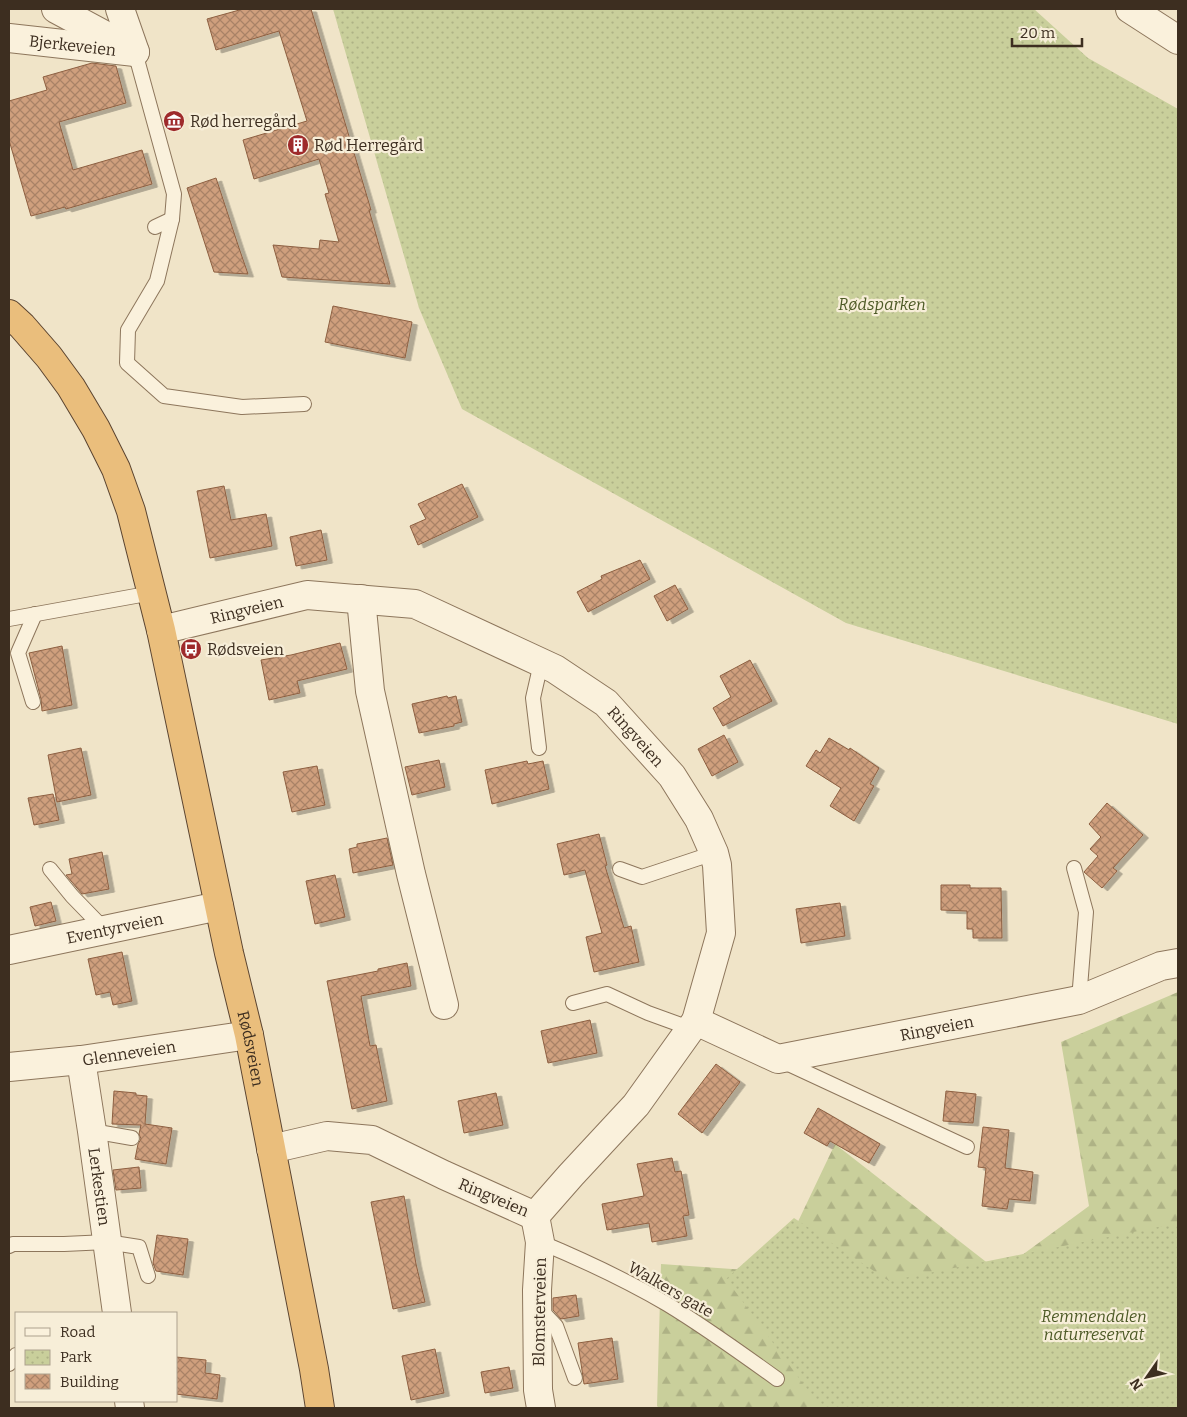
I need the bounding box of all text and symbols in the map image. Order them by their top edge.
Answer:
scale bar [1012,15,1082,47]
text: 20 m [1020,24,1056,42]
street label: Bjerkeveien [28,31,117,60]
museum icon: Rød herregård [162,109,186,133]
place label: Rød herregård [190,112,297,131]
building icon: Rød Herregård [286,133,310,157]
place label: Rød Herregård [314,136,424,155]
park label: Rødsparken [838,295,926,314]
street label: Ringveien [208,592,285,628]
bus stop icon: Rødsveien [179,637,203,661]
place label: Rødsveien [207,640,284,659]
street label: Ringveien [604,703,668,771]
street label: Eventyrveien [65,909,165,948]
street label: Rødsveien [233,1009,268,1088]
street label: Ringveien [898,1012,975,1045]
street label: Glenneveien [81,1037,177,1070]
street label: Lerkestien [84,1146,114,1227]
street label: Ringveien [456,1174,532,1221]
street label: Blomsterveien [529,1257,550,1367]
street label: Walkers gate [625,1257,717,1321]
park label: Remmendalen naturreservat [1041,1307,1147,1344]
legend [15,1312,178,1402]
text: Road [60,1323,95,1341]
text: Park [60,1348,92,1366]
north arrow [1122,1352,1172,1402]
text: Building [60,1373,119,1391]
text: N [1126,1375,1147,1393]

